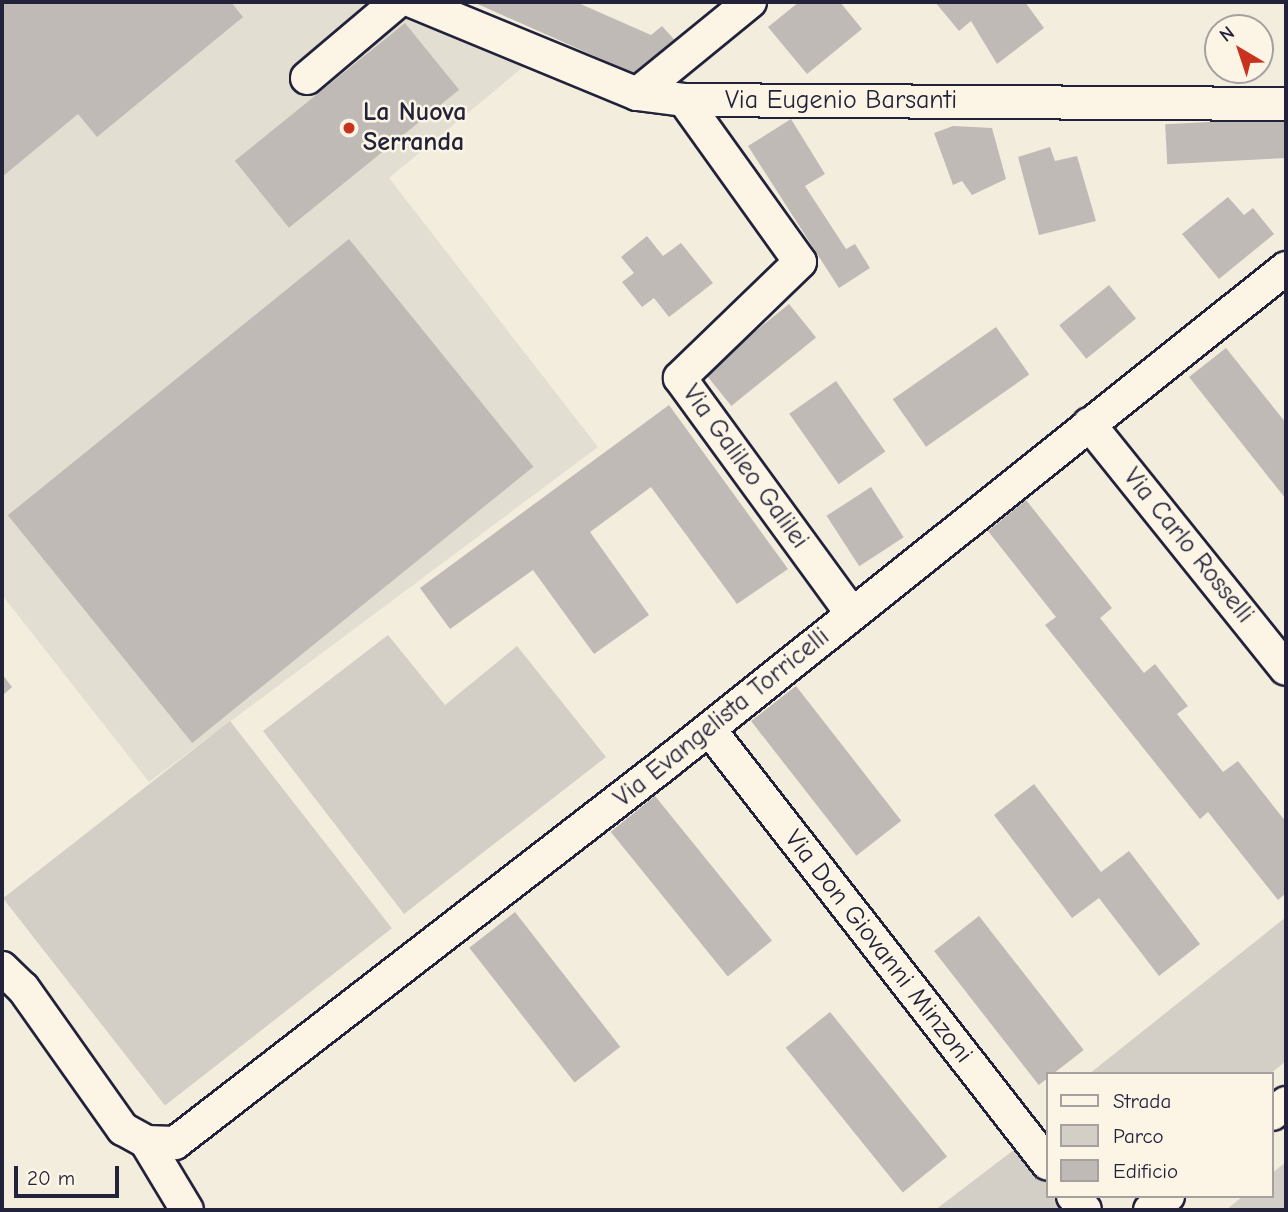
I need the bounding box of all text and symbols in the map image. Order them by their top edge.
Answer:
north arrow [1204,14,1274,84]
text: N [1215,22,1239,47]
street label: Via Eugenio Barsanti [725,85,957,117]
place label: La Nuova Serranda [363,97,466,158]
marker: La Nuova Serranda [341,120,357,136]
street label: Via Galileo Galilei [675,379,815,555]
street label: Via Carlo Rosselli [1116,462,1260,630]
street label: Via Evangelista Torricelli [608,622,836,814]
street label: Via Don Giovanni Minzoni [777,824,979,1070]
legend [1046,1072,1274,1198]
text: Strada [1113,1089,1171,1113]
text: Parco [1113,1124,1164,1148]
scale bar [18,1152,122,1196]
text: Edificio [1113,1159,1178,1183]
text: 20 m [27,1166,75,1190]

